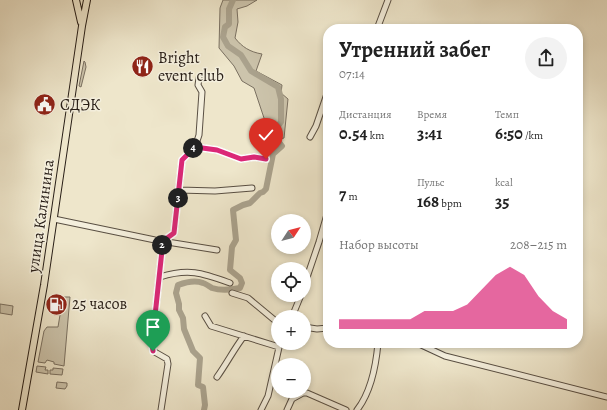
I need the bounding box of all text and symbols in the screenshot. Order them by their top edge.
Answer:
text: Утренний забег [339,35,490,65]
button: share [525,37,567,79]
place label: Bright event club [158,47,224,87]
restaurant icon: Bright event club [129,54,155,80]
text: 07:14 [339,65,365,82]
public building icon: СДЭК [31,92,57,118]
place label: СДЭК [60,94,101,116]
text: Дистанция [339,107,391,122]
text: Время [417,107,447,122]
text: Темп [495,107,519,122]
pin [249,118,283,159]
text: 0.54 [339,122,367,145]
text: 3:41 [417,122,442,145]
text: 6:50 [495,122,523,145]
icon: check [255,124,277,146]
text: km [367,128,384,143]
text: /km [523,128,543,143]
pin: 4 [183,138,203,158]
text: 4 [190,140,196,155]
street label: улица Калинина [22,157,60,275]
text: Пульс [417,175,445,190]
text: kcal [495,175,513,190]
text: 7 [339,183,346,206]
pin: 3 [168,188,188,208]
text: m [346,189,358,204]
text: 3 [176,190,180,205]
text: 168 [417,190,439,213]
text: 35 [495,190,510,213]
text: bpm [439,196,462,211]
north arrow [271,214,311,254]
map controls [271,214,311,398]
pin: 2 [152,235,172,255]
text: Набор высоты [339,236,419,253]
text: 208–215 m [510,236,567,253]
text: 2 [159,237,165,252]
button: locate [271,262,311,302]
fuel station icon: 25 часов [44,291,70,317]
place label: 25 часов [72,293,127,315]
pin [136,310,170,351]
button: + [271,310,311,350]
icon: arrive [142,316,164,338]
button: − [271,358,311,398]

